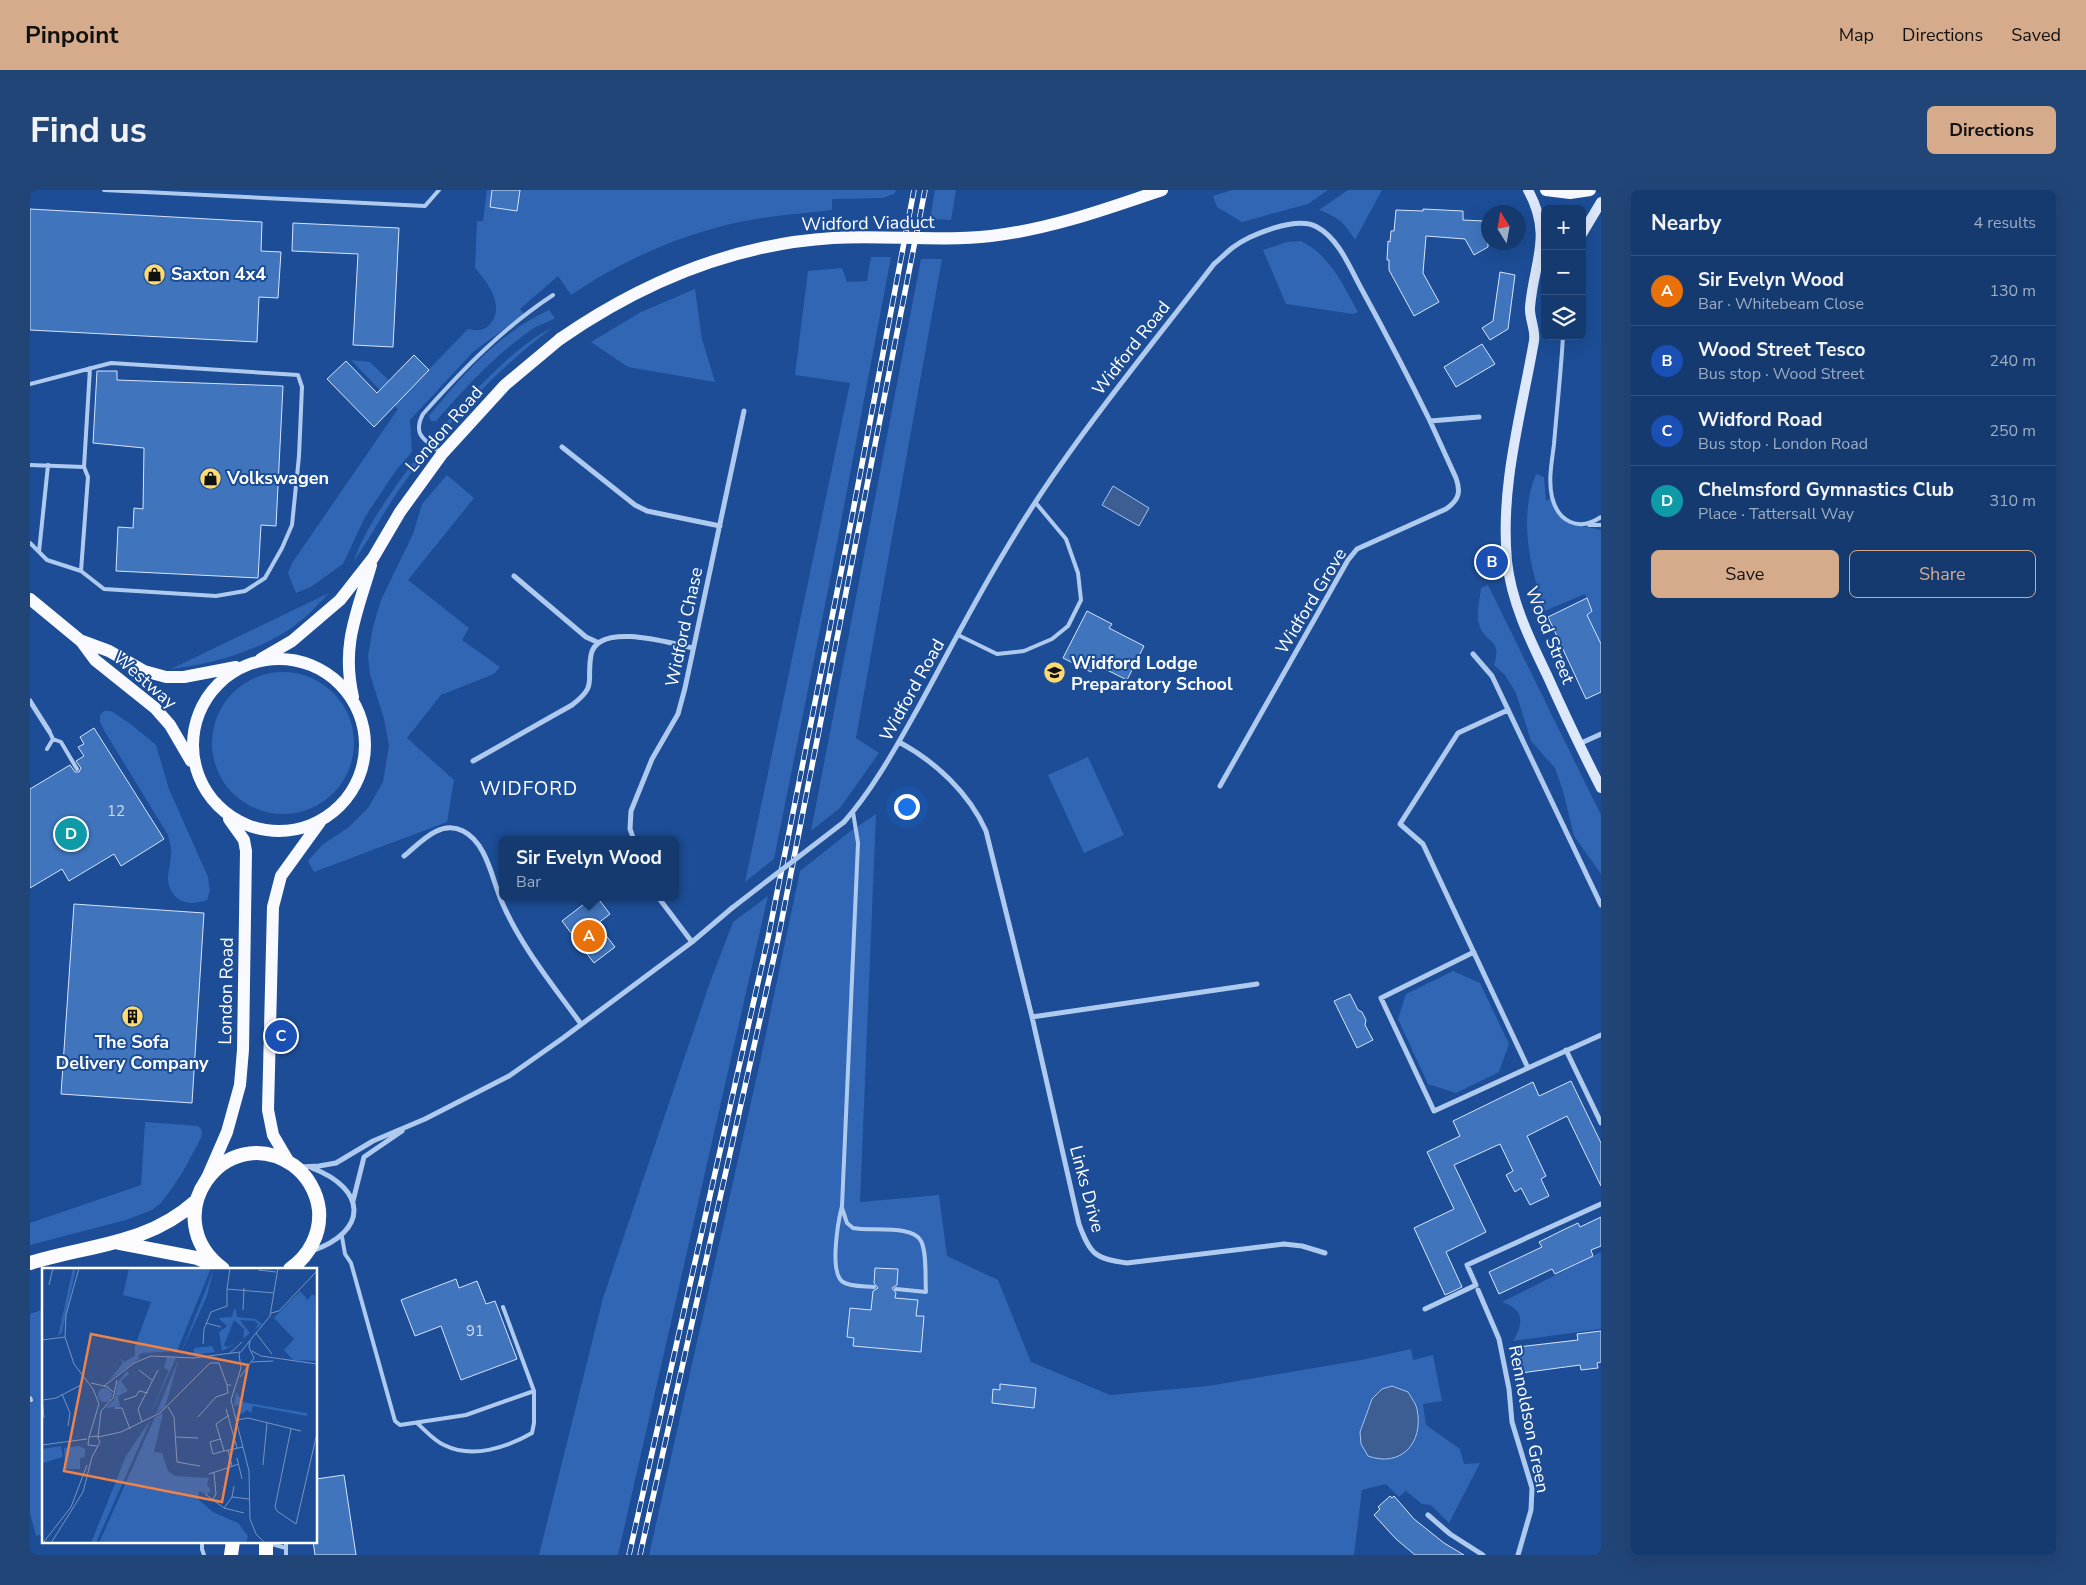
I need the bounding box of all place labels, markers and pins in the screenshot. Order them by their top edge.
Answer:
shop icon: Saxton 4x4 [143,262,167,286]
place label: Saxton 4x4 [171,262,266,286]
shop icon: Volkswagen [199,466,223,490]
place label: Volkswagen [226,466,329,490]
pin: B [1476,543,1508,581]
place label: Widford Lodge Preparatory School [1071,651,1233,696]
school or university icon: Widford Lodge Preparatory School [1043,661,1067,685]
pin: D [55,815,87,853]
pin: A [573,917,605,955]
building icon: The Sofa Delivery Company [120,1005,144,1029]
pin: C [265,1017,297,1055]
place label: The Sofa Delivery Company [55,1030,209,1075]

